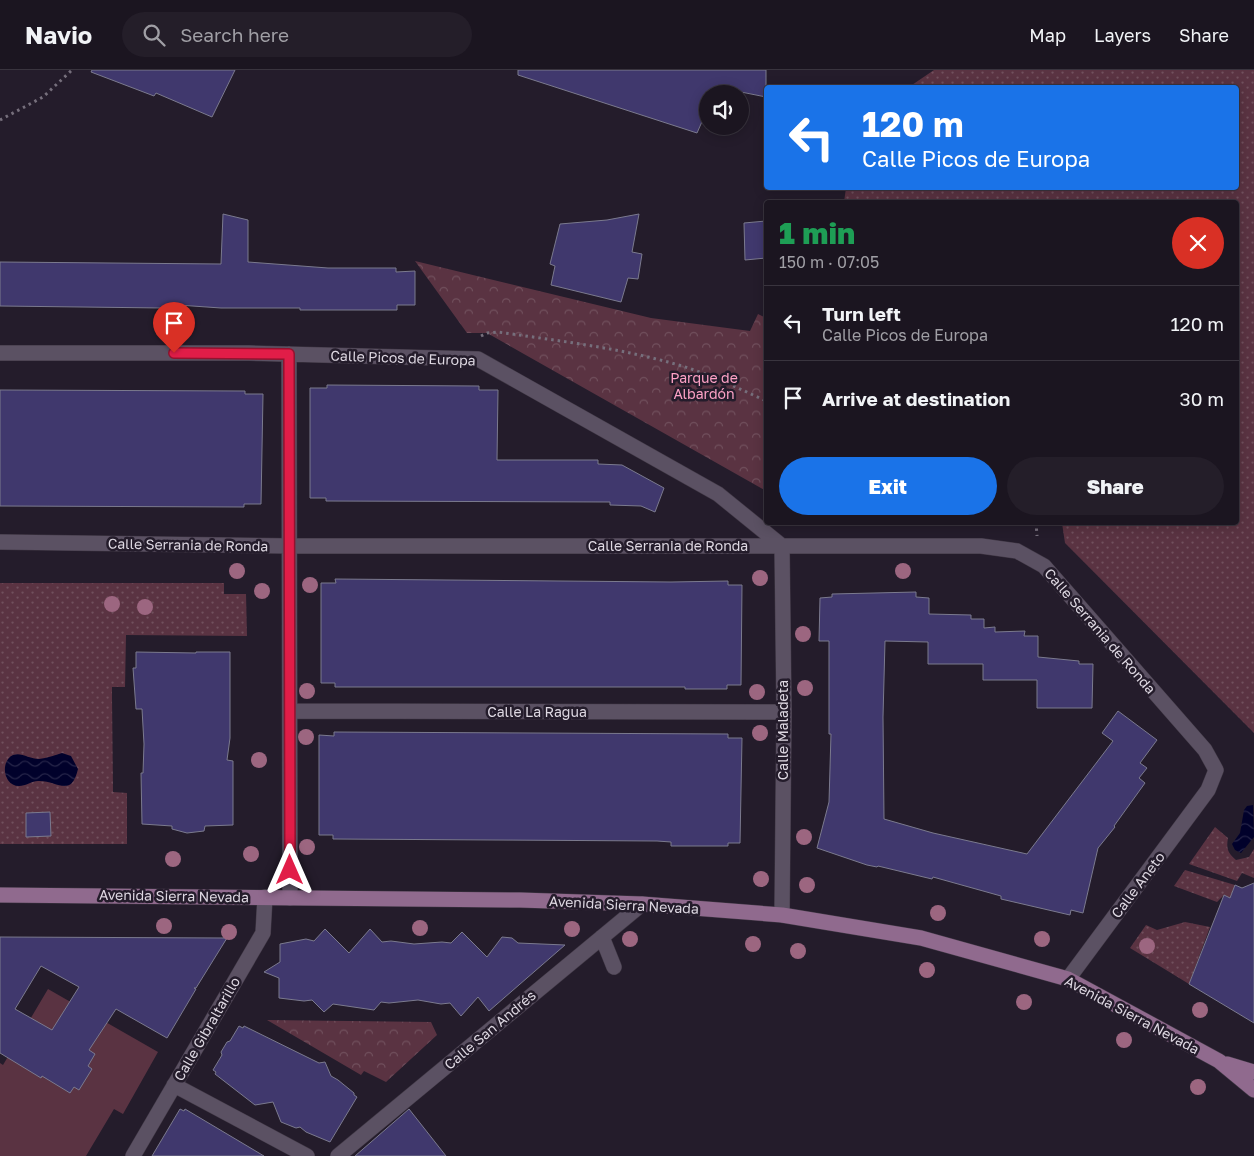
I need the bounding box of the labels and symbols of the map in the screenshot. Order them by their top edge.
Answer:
pin [153,302,195,353]
street label: Calle Picos de Europa [330,346,476,369]
park label: Parque de Albardón [670,369,738,402]
street label: Calle Serrania de Ronda [108,535,268,554]
street label: Calle Serrania de Ronda [588,537,748,554]
street label: Calle Serrania de Ronda [1041,565,1159,697]
street label: Calle Maladeta [774,680,791,780]
street label: Calle La Ragua [487,703,587,720]
position arrow [263,843,315,895]
street label: Calle Aneto [1107,848,1168,921]
street label: Avenida Sierra Nevada [99,886,249,905]
street label: Avenida Sierra Nevada [549,892,699,917]
street label: Avenida Sierra Nevada [1062,972,1202,1057]
street label: Calle Gibraltarillo [170,974,243,1084]
street label: Calle San Andrés [440,986,539,1073]

